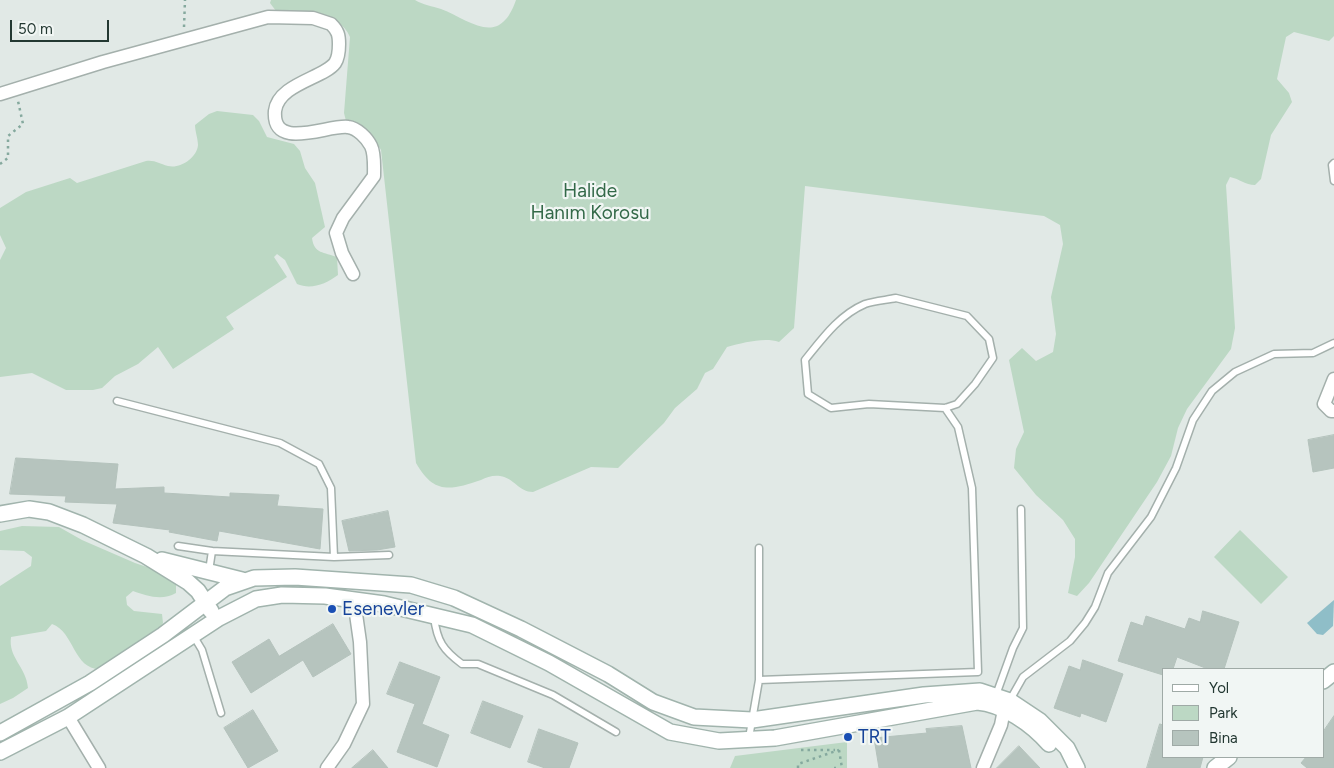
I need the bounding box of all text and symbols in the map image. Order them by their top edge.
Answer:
scale bar [12,10,111,42]
text: 50 m [18,20,53,38]
park label: Halide Hanım Korosu [530,180,650,224]
place label: Esenevler [342,598,424,620]
marker: Esenevler [326,603,338,615]
legend [1162,668,1324,758]
text: Yol [1209,679,1229,697]
text: Park [1209,704,1238,722]
place label: TRT [858,726,891,748]
text: Bina [1209,729,1238,747]
marker: TRT [842,731,854,743]

